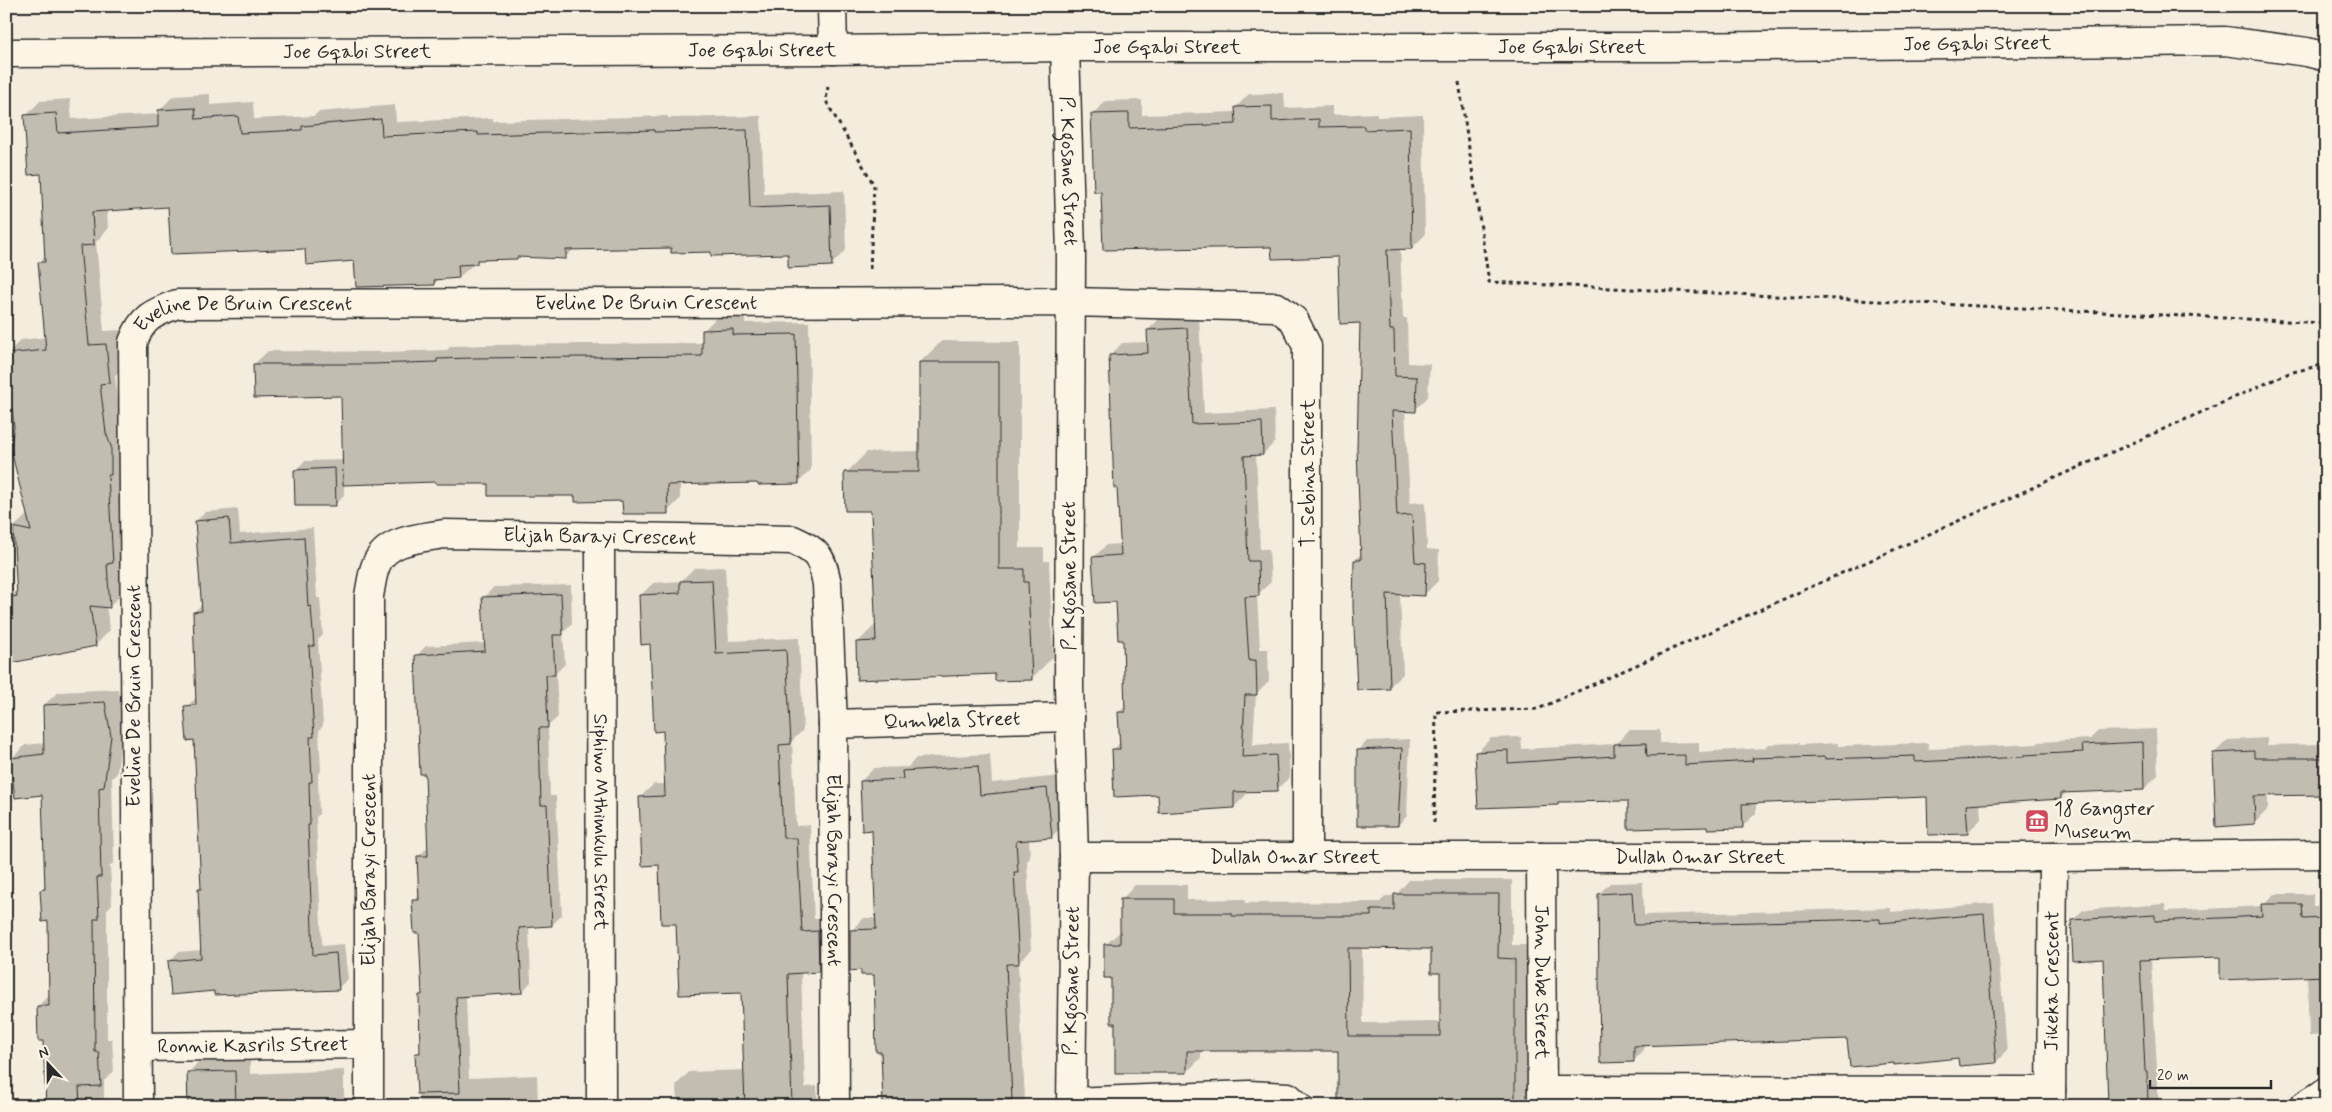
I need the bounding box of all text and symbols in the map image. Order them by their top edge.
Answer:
street label: Joe Gqabi Street [1903,29,2051,58]
street label: Joe Gqabi Street [1093,34,1241,61]
street label: Joe Gqabi Street [1498,34,1646,61]
street label: Joe Gqabi Street [688,36,836,64]
street label: Joe Gqabi Street [283,38,431,65]
street label: P. Kgosane Street [1052,96,1084,246]
street label: Eveline De Bruin Crescent [535,289,757,317]
street label: Eveline De Bruin Crescent [128,290,352,337]
street label: T. Sebina Street [1295,399,1322,547]
street label: P. Kgosane Street [1056,501,1085,651]
street label: Elijah Barayi Crescent [503,522,696,552]
street label: Eveline De Bruin Crescent [121,585,148,807]
street label: Qumbela Street [883,705,1021,736]
street label: Siphiwo Mthimkulu Street [587,713,614,931]
street label: Elijah Barayi Crescent [356,774,383,966]
street label: Elijah Barayi Crescent [820,774,848,967]
place label: 18 Gangster Museum [2054,796,2155,846]
museum icon: 18 Gangster Museum [2024,808,2050,834]
street label: Dullah Omar Street [1210,844,1381,871]
street label: Dullah Omar Street [1615,844,1786,871]
street label: John Dube Street [1528,904,1555,1060]
street label: P. Kgosane Street [1057,906,1089,1056]
street label: Jikeka Crescent [2038,911,2066,1051]
street label: Ronnie Kasrils Street [157,1031,349,1060]
north arrow [22,1040,72,1090]
text: N [36,1043,51,1063]
scale bar [2150,1057,2271,1089]
text: 20 m [2157,1066,2189,1086]

